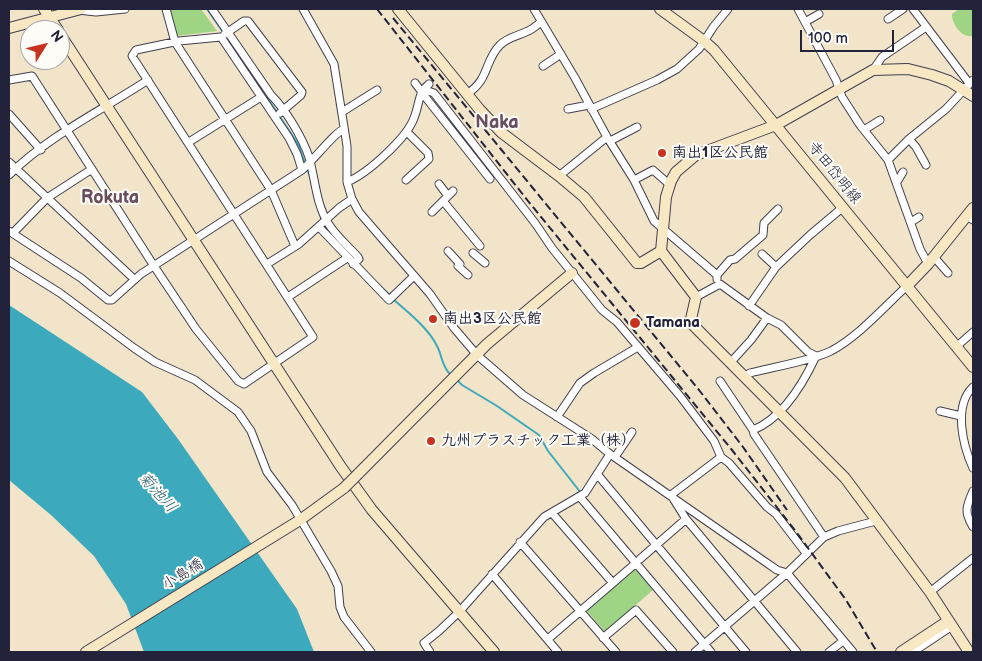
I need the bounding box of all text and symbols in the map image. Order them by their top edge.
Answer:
north arrow [20,20,70,70]
scale bar [802,20,896,52]
text: N [47,27,67,46]
text: 100 m [808,29,848,48]
district label: Naka [475,112,519,134]
street label: 寺田岱明線 [803,138,865,208]
place label: 南出1区公民館 [672,144,768,162]
marker: 南出1区公民館 [656,147,668,159]
district label: Rokuta [81,187,139,209]
place label: 南出3区公民館 [443,310,542,328]
marker: 南出3区公民館 [427,313,439,325]
place label: Tamana [646,314,700,332]
marker: Tamana [628,316,642,330]
place label: 九州プラスチック工業（株） [441,432,636,450]
marker: 九州プラスチック工業（株） [425,435,437,447]
water label: 菊池川 [134,469,180,517]
street label: 小島橋 [159,555,207,595]

